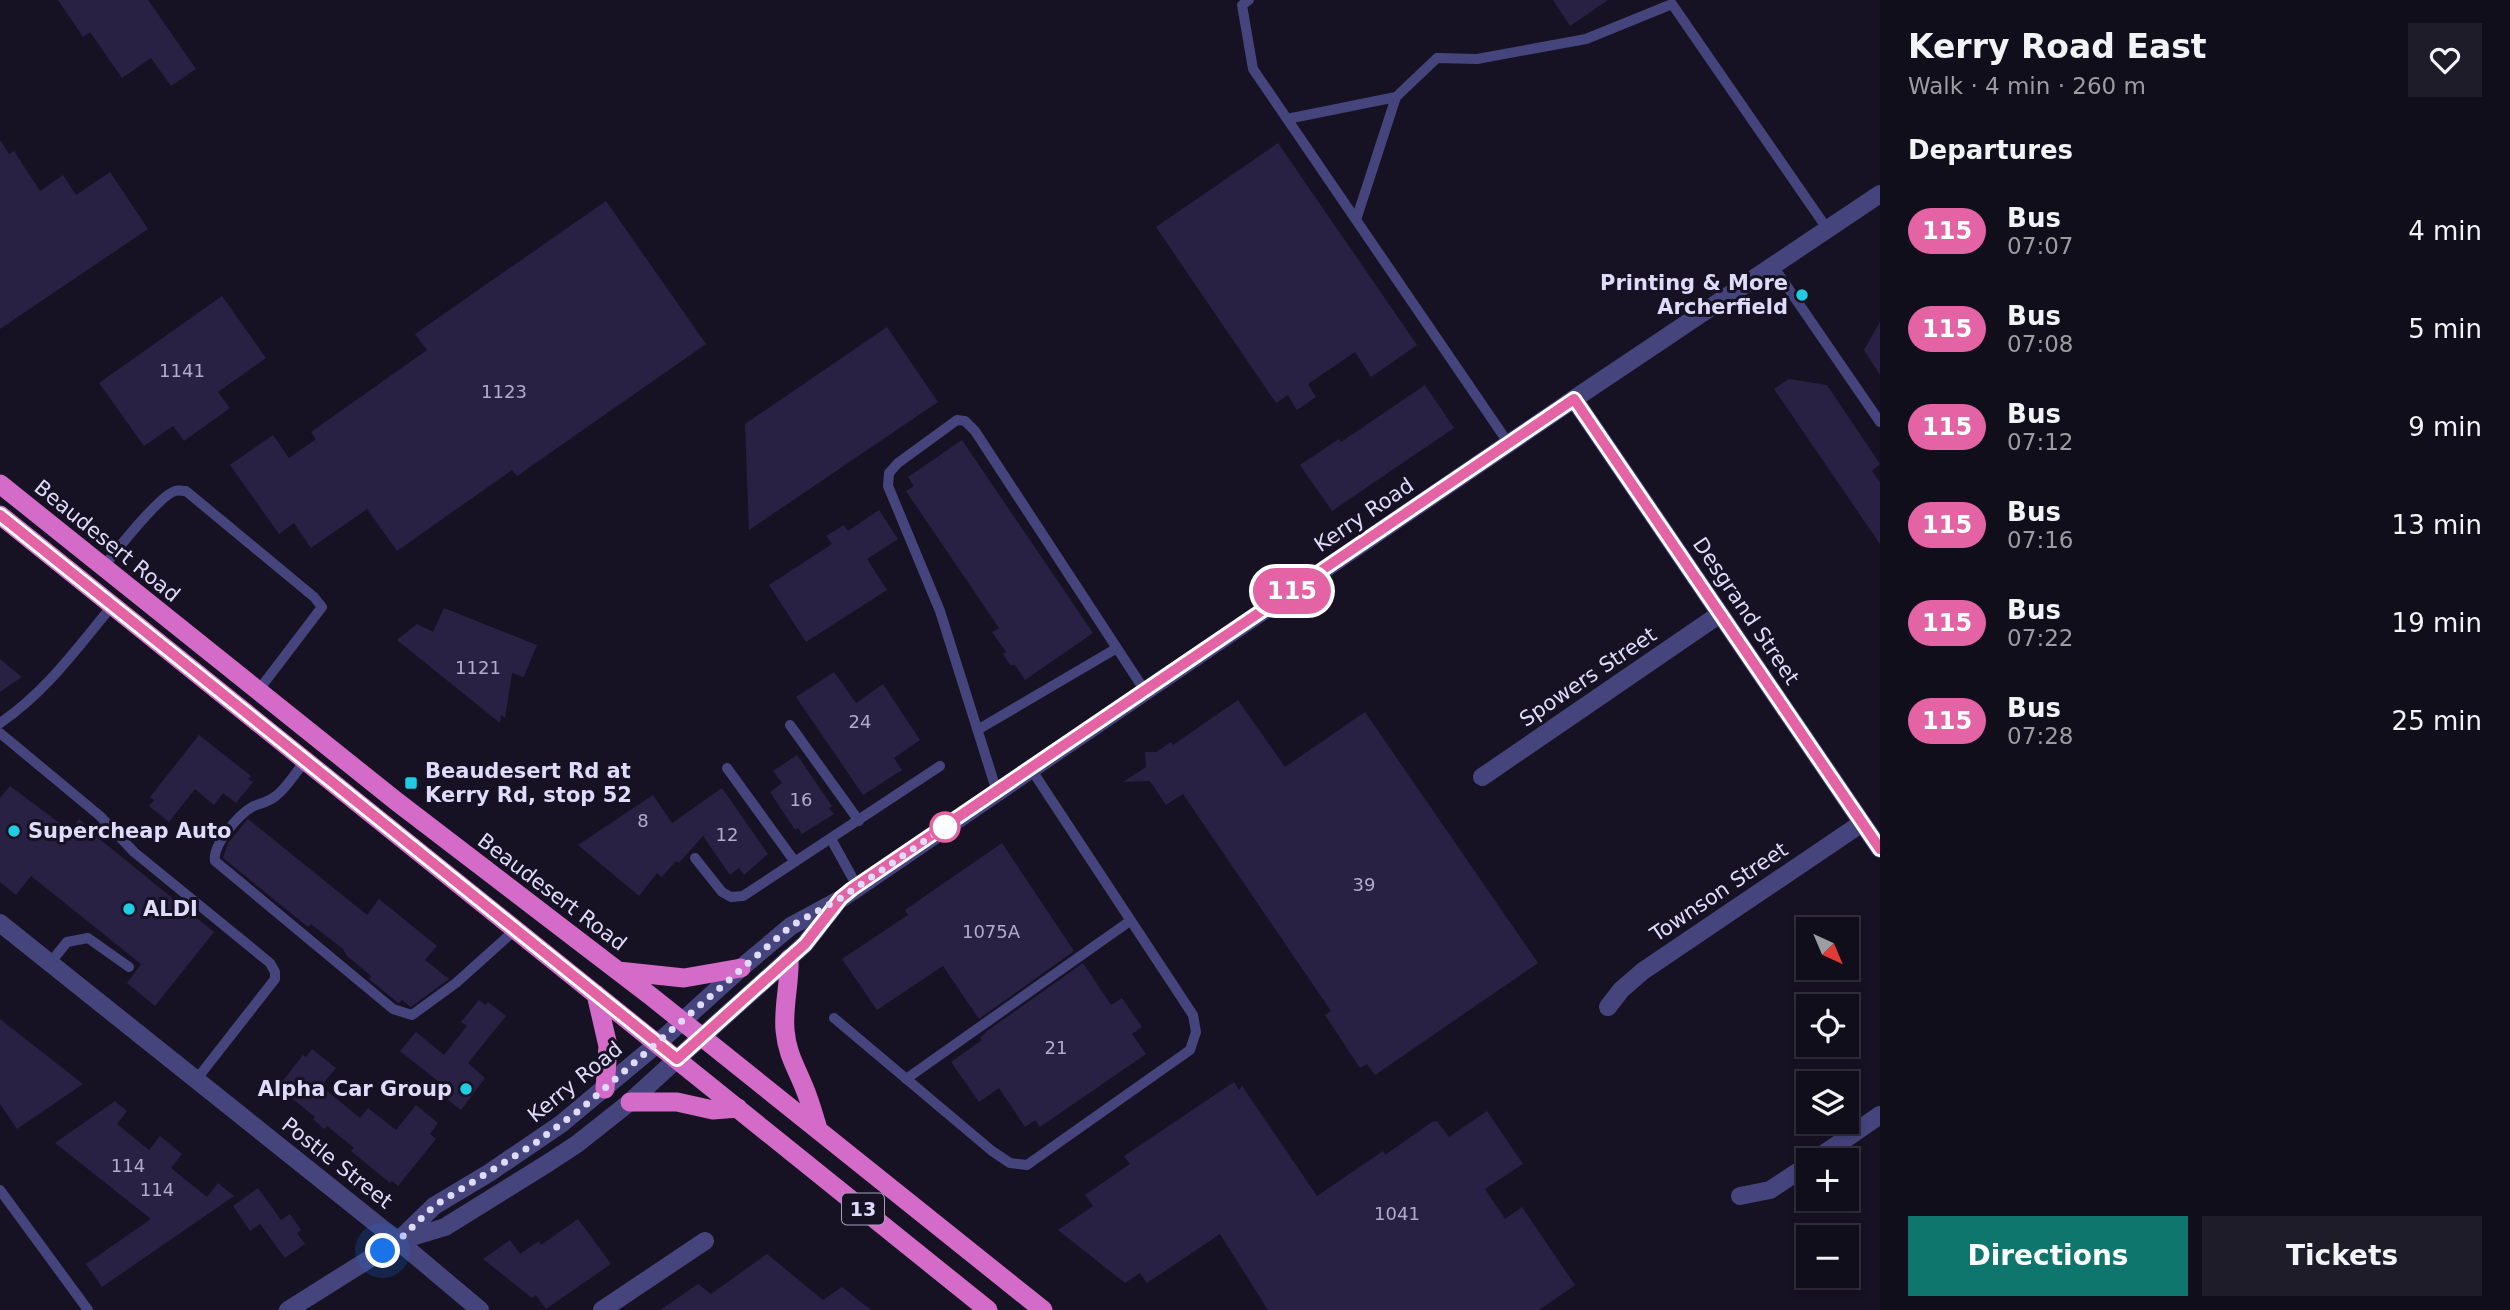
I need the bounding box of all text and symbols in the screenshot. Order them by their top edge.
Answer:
button: heart [2408,23,2482,97]
text: Kerry Road East [1908,27,2207,66]
text: Walk · 4 min · 260 m [1908,73,2146,99]
text: Departures [1908,135,2073,165]
text: Bus [2007,203,2061,233]
text: 4 min [2408,216,2482,246]
text: 115 [1922,217,1972,245]
text: 07:07 [2007,233,2073,259]
place label: Printing & More Archerfield [1600,271,1788,319]
marker: Printing & More Archerfield [1794,287,1810,303]
text: Bus [2007,301,2061,331]
text: 5 min [2408,314,2482,344]
text: 115 [1922,315,1972,343]
text: 07:08 [2007,331,2073,357]
house number: 1141 [159,360,205,381]
house number: 1123 [481,381,527,402]
text: Bus [2007,399,2061,429]
text: 9 min [2408,412,2482,442]
text: 115 [1922,413,1972,441]
text: 07:12 [2007,429,2073,455]
street label: Kerry Road [1310,473,1418,557]
street label: Beaudesert Road [30,475,184,607]
text: Bus [2007,497,2061,527]
text: 13 min [2392,510,2482,540]
text: 115 [1922,511,1972,539]
text: 07:16 [2007,527,2073,553]
street label: Desgrand Street [1688,533,1804,689]
line badge: 115 [1252,568,1332,614]
text: 115 [1267,577,1317,605]
text: Bus [2007,595,2061,625]
text: 19 min [2392,608,2482,638]
text: 115 [1922,609,1972,637]
street label: Spowers Street [1515,622,1661,732]
text: 07:22 [2007,625,2073,651]
house number: 1121 [455,657,501,678]
text: Bus [2007,693,2061,723]
text: 25 min [2392,706,2482,736]
text: 115 [1922,707,1972,735]
house number: 24 [849,711,871,732]
text: 07:28 [2007,723,2073,749]
place label: Beaudesert Rd at Kerry Rd, stop 52 [425,759,632,807]
marker: Beaudesert Rd at Kerry Rd, stop 52 [403,775,419,791]
house number: 16 [790,789,812,810]
house number: 8 [637,810,649,831]
unlabelled marker [930,812,960,842]
place label: Supercheap Auto [28,819,232,843]
marker: Supercheap Auto [6,823,22,839]
house number: 12 [716,824,738,845]
street label: Beaudesert Road [473,828,631,956]
street label: Townson Street [1645,837,1792,947]
house number: 39 [1353,874,1375,895]
place label: ALDI [143,897,198,921]
marker: ALDI [121,901,137,917]
north arrow [1796,917,1858,980]
map controls [1796,917,1859,1288]
house number: 1075A [962,921,1021,942]
button: locate [1796,994,1859,1057]
street label: Kerry Road [523,1037,627,1127]
house number: 21 [1045,1037,1067,1058]
button: layers [1796,1071,1859,1134]
place label: Alpha Car Group [258,1077,452,1101]
marker: Alpha Car Group [458,1081,474,1097]
street label: Postle Street [277,1113,397,1213]
button: + [1796,1148,1859,1211]
house number: 114 [111,1155,145,1176]
house number: 114 [140,1179,174,1200]
road number: 13 [842,1194,884,1224]
house number: 1041 [1374,1203,1420,1224]
button: Directions [1908,1216,2188,1296]
button: Tickets [2202,1216,2482,1296]
button: − [1796,1225,1859,1288]
your location [365,1233,400,1268]

